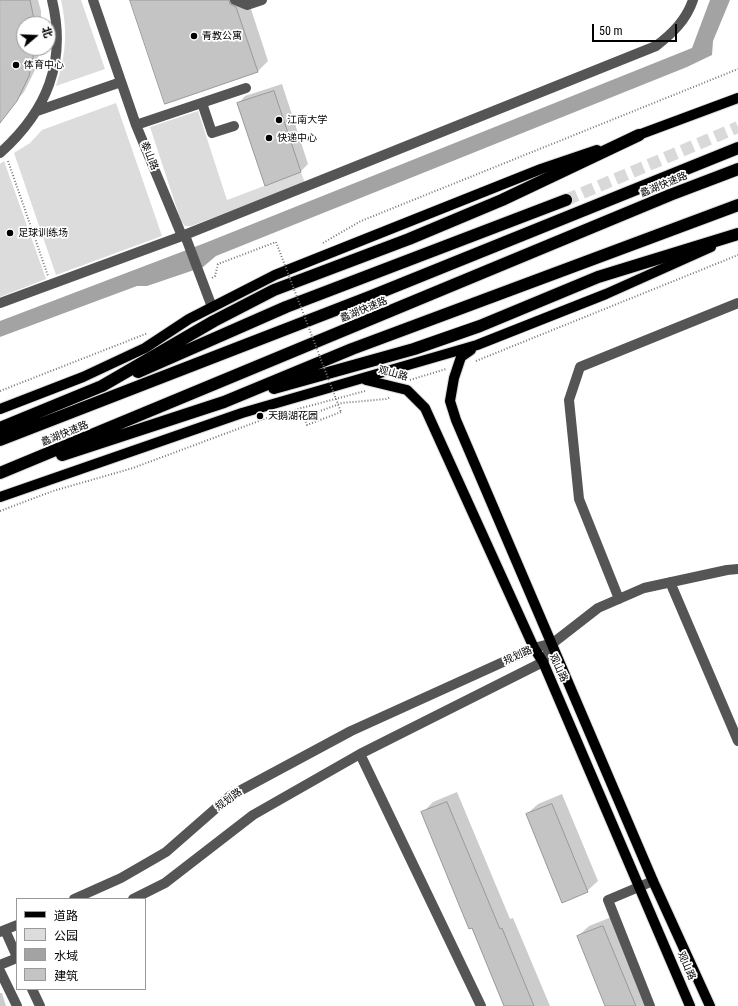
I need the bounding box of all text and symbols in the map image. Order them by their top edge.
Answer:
north arrow [16,16,56,56]
scale bar [594,16,679,42]
text: 50 m [599,24,623,38]
text: 北 [39,25,55,40]
place label: 青教公寓 [202,30,242,42]
marker: 青教公寓 [189,31,199,41]
place label: 体育中心 [24,59,64,71]
marker: 体育中心 [11,60,21,70]
place label: 江南大学 [287,114,327,126]
marker: 江南大学 [274,115,284,125]
place label: 快递中心 [277,132,317,144]
marker: 快递中心 [264,133,274,143]
street label: 泰山路 [138,140,160,172]
street label: 蠡湖快速路 [639,170,689,200]
place label: 足球训练场 [18,227,68,239]
marker: 足球训练场 [5,228,15,238]
street label: 蠡湖快速路 [339,295,389,325]
street label: 观山路 [377,364,409,384]
place label: 天鹅湖花园 [268,410,318,422]
marker: 天鹅湖花园 [255,411,265,421]
street label: 蠡湖快速路 [40,419,90,449]
street label: 规划路 [502,644,534,668]
street label: 观山路 [546,652,570,684]
street label: 规划路 [213,786,245,814]
legend [16,898,146,990]
text: 道路 [54,909,78,923]
text: 公园 [54,929,78,943]
text: 水域 [54,949,78,963]
street label: 观山路 [675,950,697,982]
text: 建筑 [54,969,78,983]

